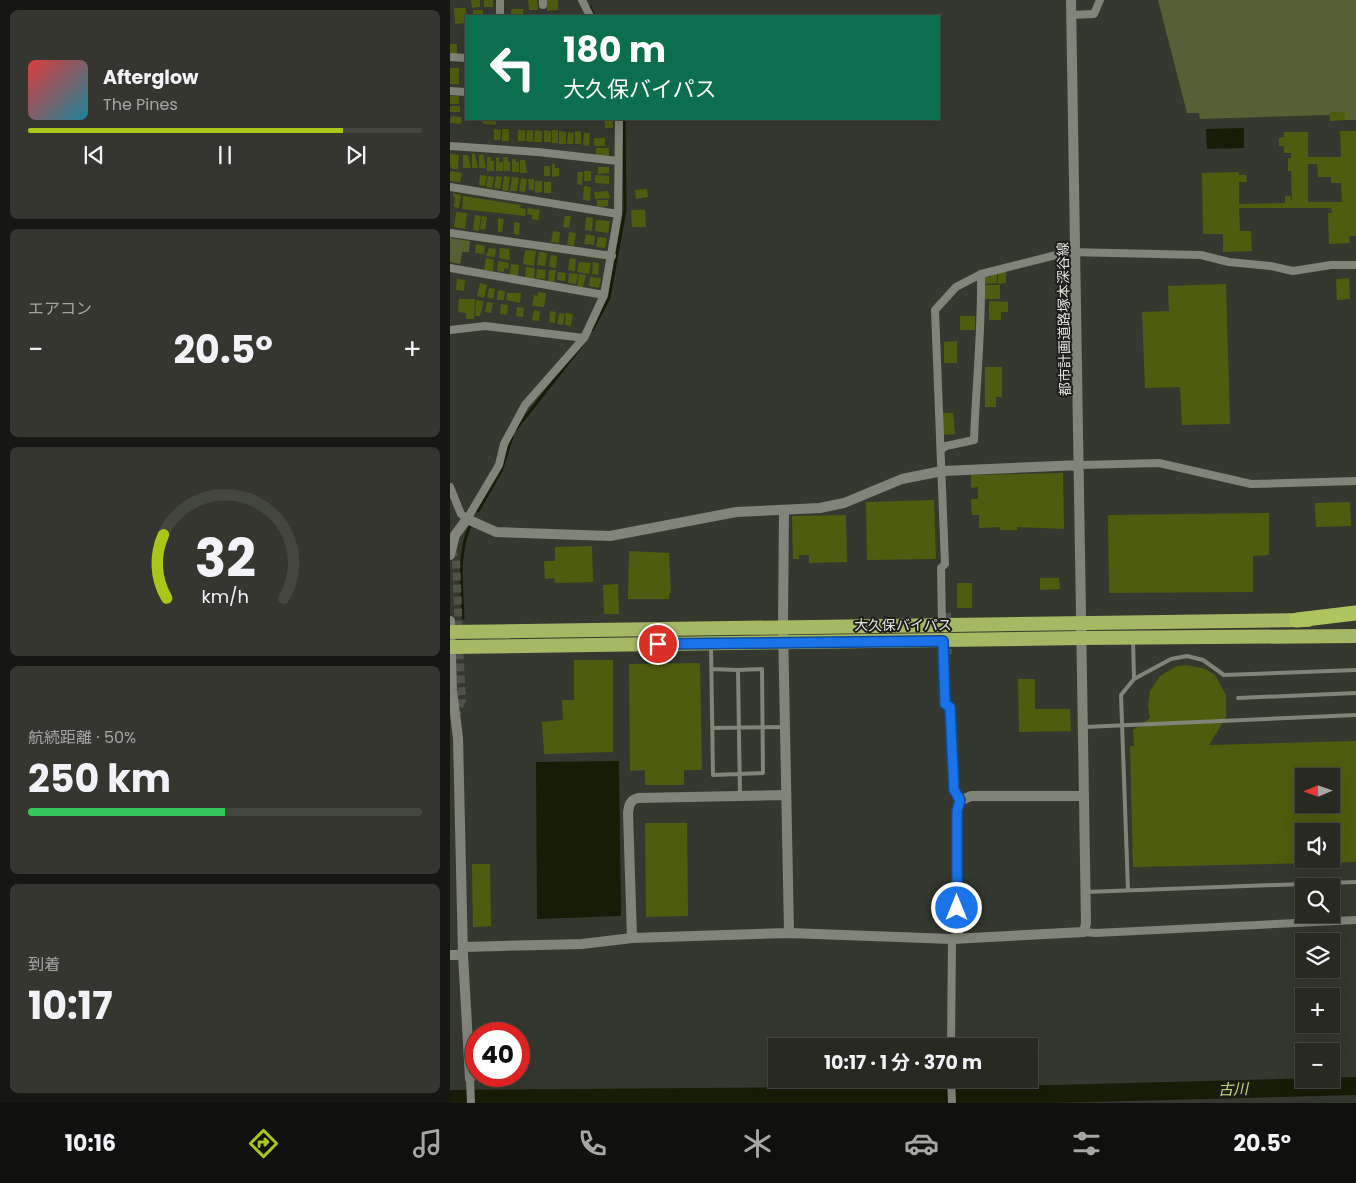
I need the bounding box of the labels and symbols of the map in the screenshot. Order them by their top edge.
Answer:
street label: 都市計画道路塚本深谷線 [1053,242,1075,396]
street label: 大久保バイパス [854,615,952,635]
pin [637,623,679,665]
north arrow [1295,768,1340,812]
position arrow [930,881,982,933]
speed limit sign: 40 [465,1022,530,1087]
water label: 古川 [1218,1078,1250,1100]

